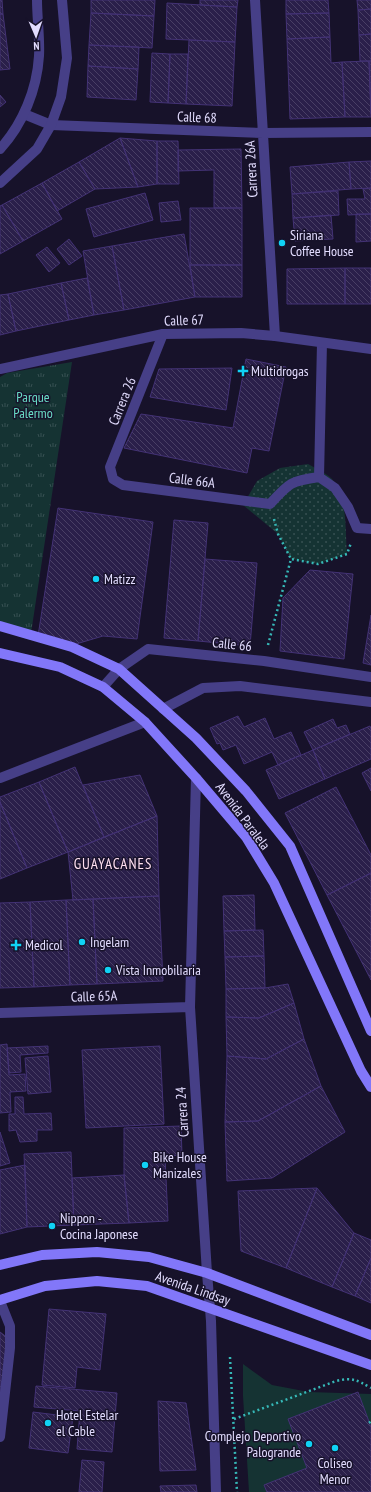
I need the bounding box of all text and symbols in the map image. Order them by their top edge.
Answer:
north arrow [16,16,56,56]
text: N [33,39,40,53]
street label: Calle 68 [177,107,217,127]
street label: Carrera 26A [241,140,261,198]
place label: Siriana Coffee House [290,226,354,260]
marker: Siriana Coffee House [277,238,287,248]
street label: Calle 67 [164,310,204,330]
place label: Multidrogas [251,362,309,380]
marker: Multidrogas [238,366,248,376]
street label: Carrera 26 [104,374,140,428]
park label: Parque Palermo [13,388,53,422]
street label: Calle 66A [168,468,216,492]
place label: Matizz [104,570,136,588]
marker: Matizz [91,574,101,584]
street label: Calle 66 [211,633,253,655]
street label: Avenida Paralela [212,779,274,853]
district label: GUAYACANES [74,854,152,873]
place label: Ingelam [90,933,129,951]
place label: Medicol [25,936,64,954]
marker: Ingelam [77,937,87,947]
marker: Medicol [10,939,22,951]
place label: Vista Inmobiliaria [115,961,201,979]
marker: Vista Inmobiliaria [103,965,113,975]
street label: Calle 65A [71,986,118,1006]
street label: Carrera 24 [171,1086,193,1138]
place label: Bike House Manizales [153,1148,207,1182]
marker: Bike House Manizales [140,1160,150,1170]
place label: Nippon - Cocina Japonese [60,1209,139,1243]
marker: Nippon - Cocina Japonese [47,1221,57,1231]
street label: Avenida Lindsay [153,1267,233,1309]
place label: Hotel Estelar el Cable [56,1406,118,1440]
marker: Hotel Estelar el Cable [43,1418,53,1428]
place label: Complejo Deportivo Palogrande [205,1427,301,1461]
marker: Complejo Deportivo Palogrande [304,1439,314,1449]
marker: Coliseo Menor [330,1443,340,1453]
place label: Coliseo Menor [318,1454,352,1488]

